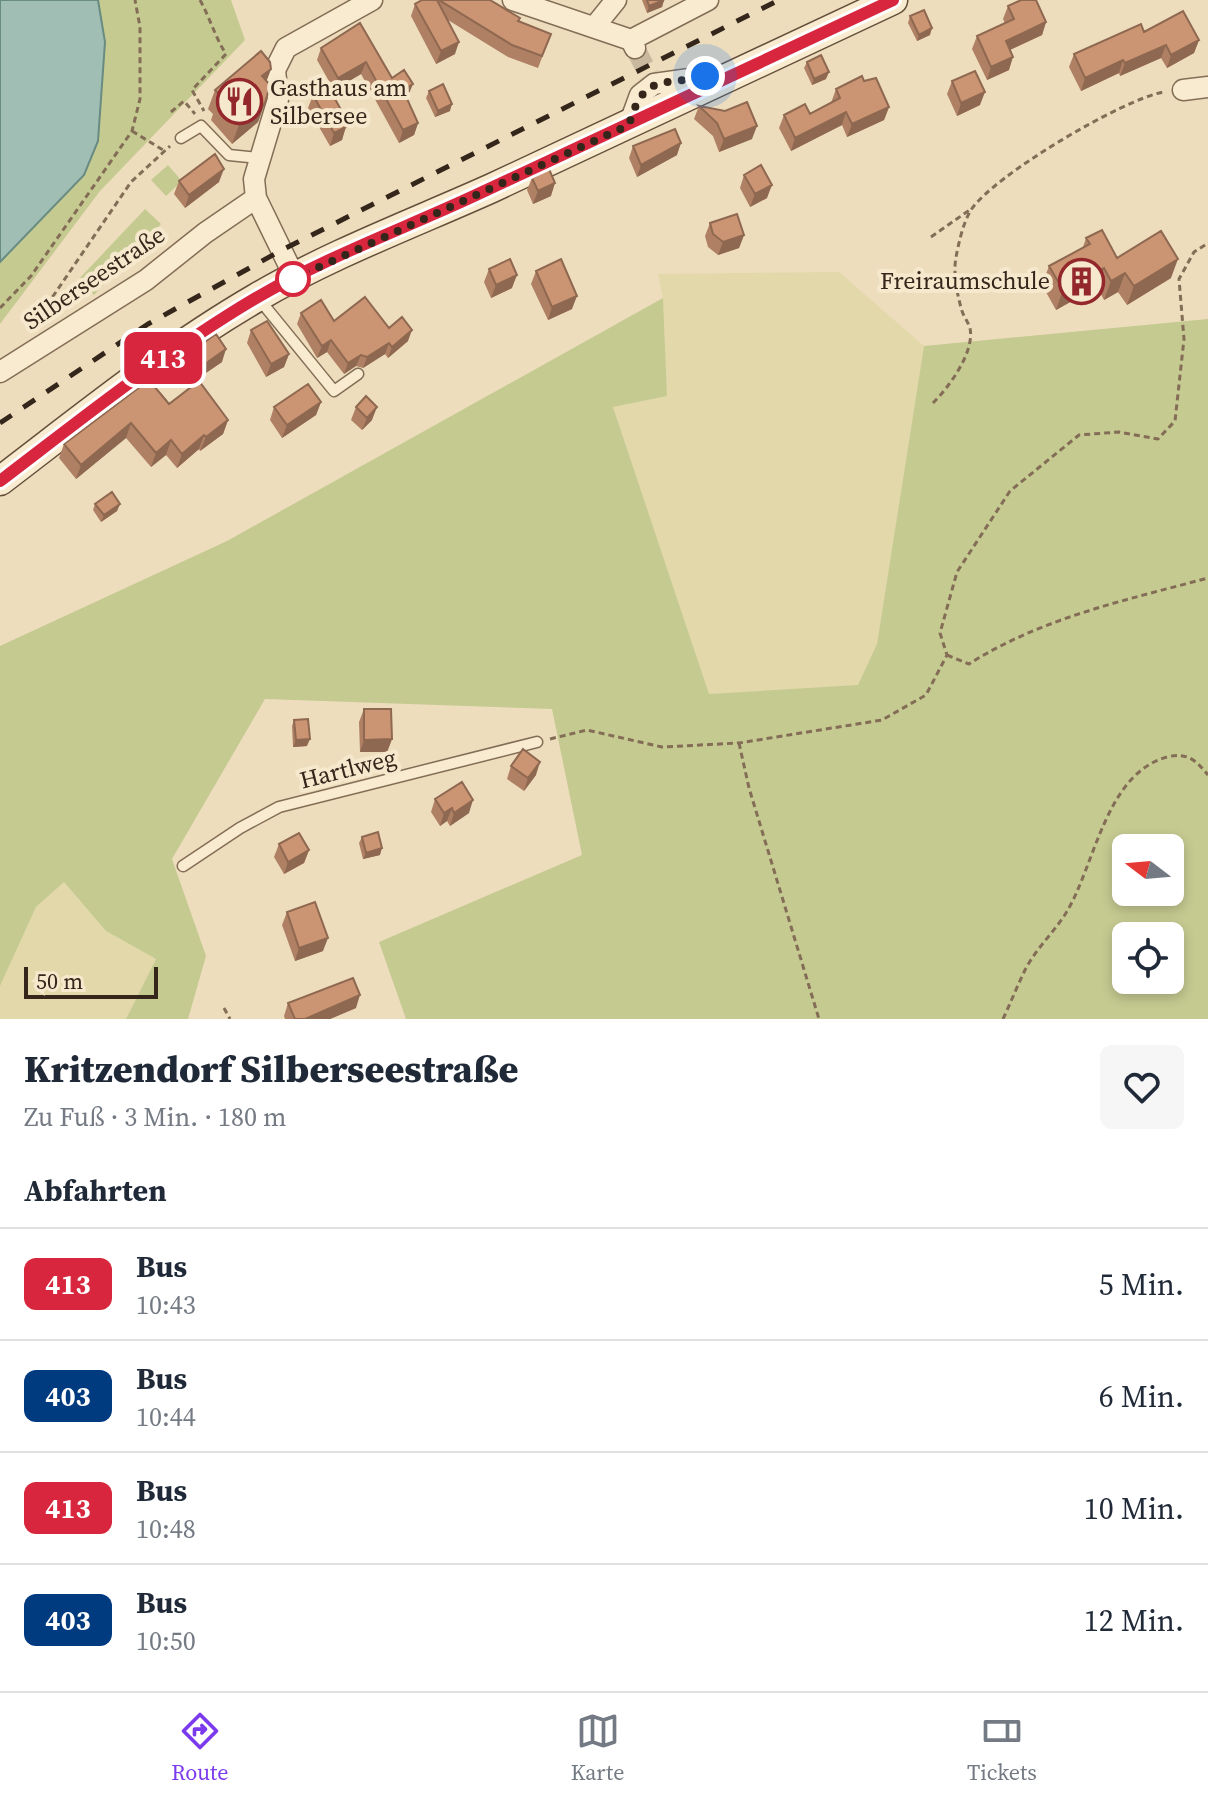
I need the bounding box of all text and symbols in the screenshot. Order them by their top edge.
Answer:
your location [685,56,725,96]
place label: Gasthaus am Silbersee [270,71,407,132]
restaurant icon: Gasthaus am Silbersee [215,78,263,126]
street label: Silberseestraße [16,218,171,337]
building icon: Freiraumschule [1057,257,1105,305]
unlabelled marker [276,262,310,296]
place label: Freiraumschule [880,264,1050,297]
line badge: 413 [117,332,209,384]
text: 413 [140,339,186,377]
street label: Hartlweg [296,741,400,796]
north arrow [1112,834,1184,906]
map controls [1112,834,1184,994]
button: locate [1112,922,1184,994]
scale bar [24,963,158,999]
text: 50 m [36,966,83,996]
text: Kritzendorf Silberseestraße [24,1043,518,1095]
button: heart [1100,1045,1184,1129]
text: Zu Fuß · 3 Min. · 180 m [24,1099,286,1135]
text: Abfahrten [24,1170,167,1211]
text: Bus [136,1246,187,1287]
text: 5 Min. [1099,1264,1184,1305]
text: 413 [45,1265,91,1303]
text: 10:43 [136,1287,196,1323]
text: Bus [136,1358,187,1399]
text: 6 Min. [1099,1376,1184,1417]
text: 403 [45,1377,91,1415]
text: 10:44 [136,1399,196,1435]
text: Bus [136,1470,187,1511]
text: 10 Min. [1084,1488,1184,1529]
text: 413 [45,1489,91,1527]
text: 10:48 [136,1511,196,1547]
text: Bus [136,1582,187,1623]
text: 12 Min. [1084,1600,1184,1641]
text: 403 [45,1601,91,1639]
text: 10:50 [136,1623,196,1659]
tab: Route [171,1709,228,1787]
tab: Karte [571,1709,624,1787]
tab: Tickets [967,1709,1037,1787]

